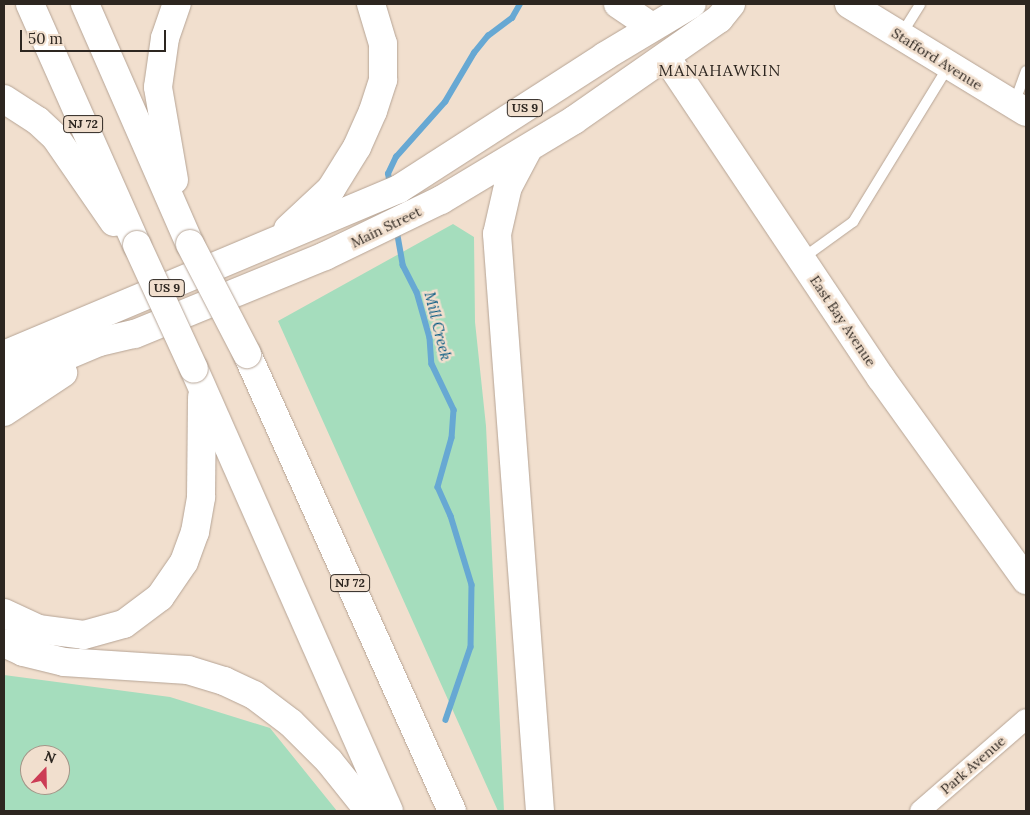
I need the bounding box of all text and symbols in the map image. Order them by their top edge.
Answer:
scale bar [22,20,169,52]
street label: Stafford Avenue [889,24,985,94]
text: 50 m [28,29,63,48]
district label: MANAHAWKIN [657,60,783,80]
road number: US 9 [506,99,544,118]
road number: NJ 72 [63,115,103,134]
street label: Main Street [348,203,424,251]
street label: East Bay Avenue [806,272,880,370]
road number: US 9 [148,278,186,298]
water label: Mill Creek [421,290,455,362]
road number: NJ 72 [330,574,370,592]
street label: Park Avenue [937,732,1009,798]
north arrow [20,745,70,795]
text: N [42,747,58,767]

